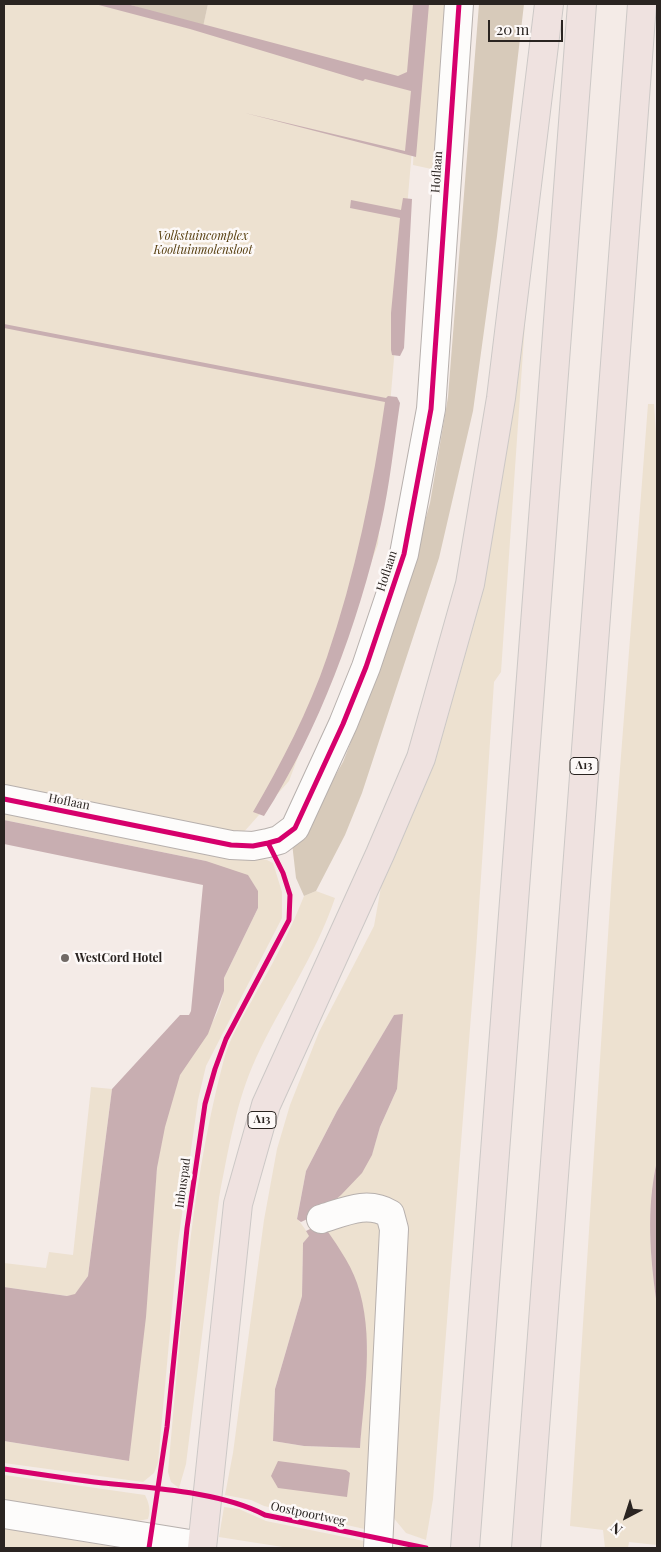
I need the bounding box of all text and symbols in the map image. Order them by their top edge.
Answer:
scale bar [491,10,566,42]
text: 20 m [496,19,529,39]
street label: Hoflaan [428,151,446,193]
park label: Volkstuincomplex Kooltuinmolensloot [154,229,252,257]
street label: Hoflaan [374,549,400,593]
road number: A13 [570,758,598,774]
street label: Hoflaan [47,791,91,813]
place label: WestCord Hotel [75,951,162,965]
marker: WestCord Hotel [59,952,71,964]
road number: A13 [248,1112,276,1128]
street label: Inbuspad [172,1157,194,1209]
north arrow [601,1492,651,1542]
street label: Oostpoortweg [269,1499,347,1529]
text: N [606,1518,626,1539]

